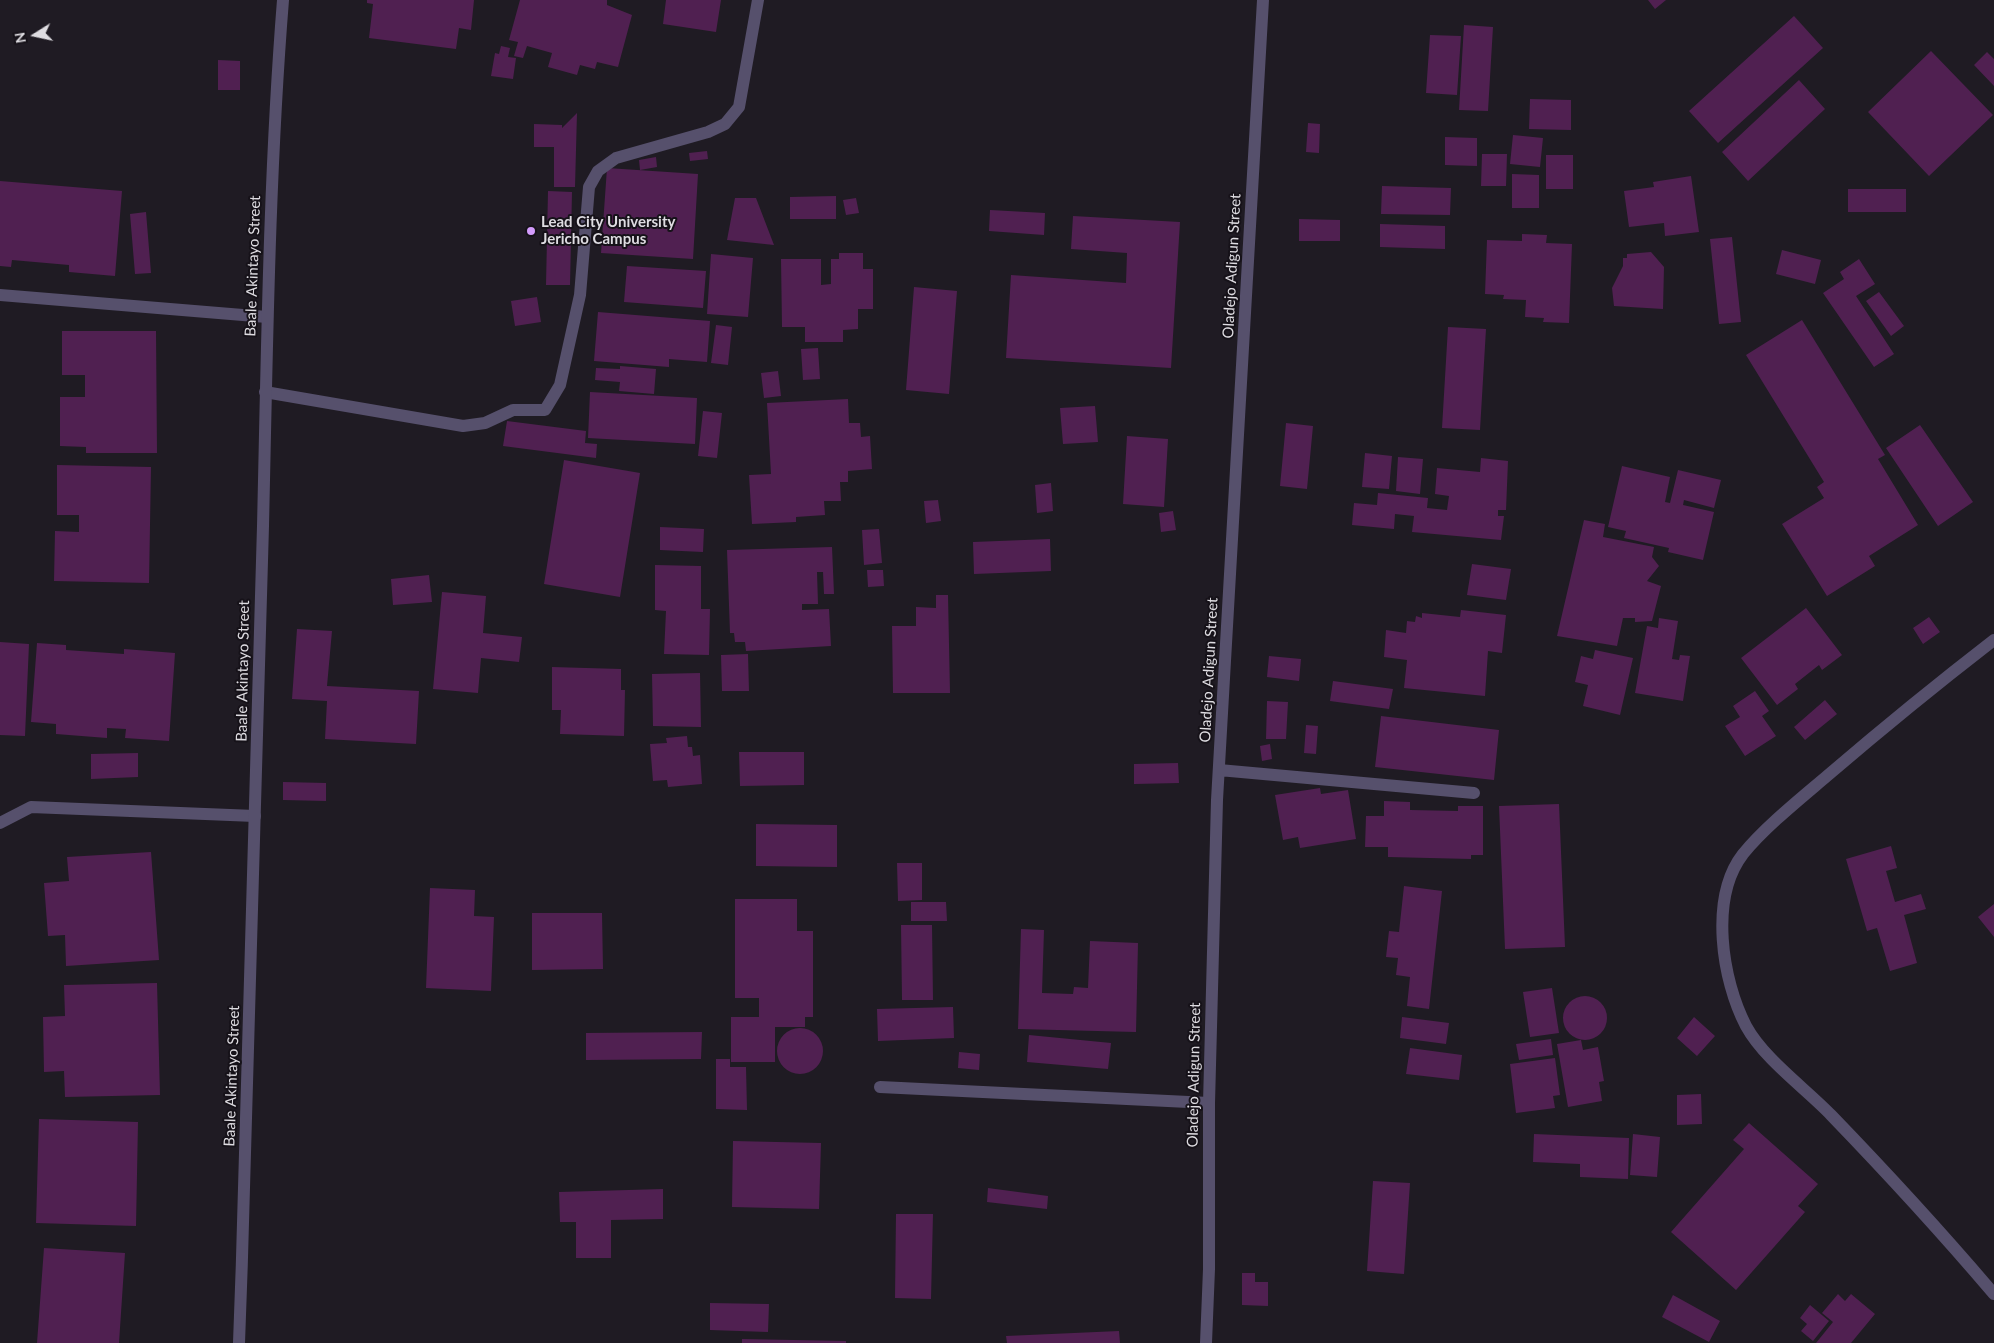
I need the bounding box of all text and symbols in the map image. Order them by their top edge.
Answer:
north arrow [10,10,60,60]
text: N [10,31,29,44]
street label: Oladejo Adigun Street [1219,193,1245,339]
street label: Baale Akintayo Street [242,195,264,337]
place label: Lead City University Jericho Campus [541,213,675,248]
marker: Lead City University Jericho Campus [525,225,537,237]
street label: Oladejo Adigun Street [1196,597,1222,743]
street label: Baale Akintayo Street [233,600,253,742]
street label: Oladejo Adigun Street [1184,1002,1204,1148]
street label: Baale Akintayo Street [221,1005,243,1147]

